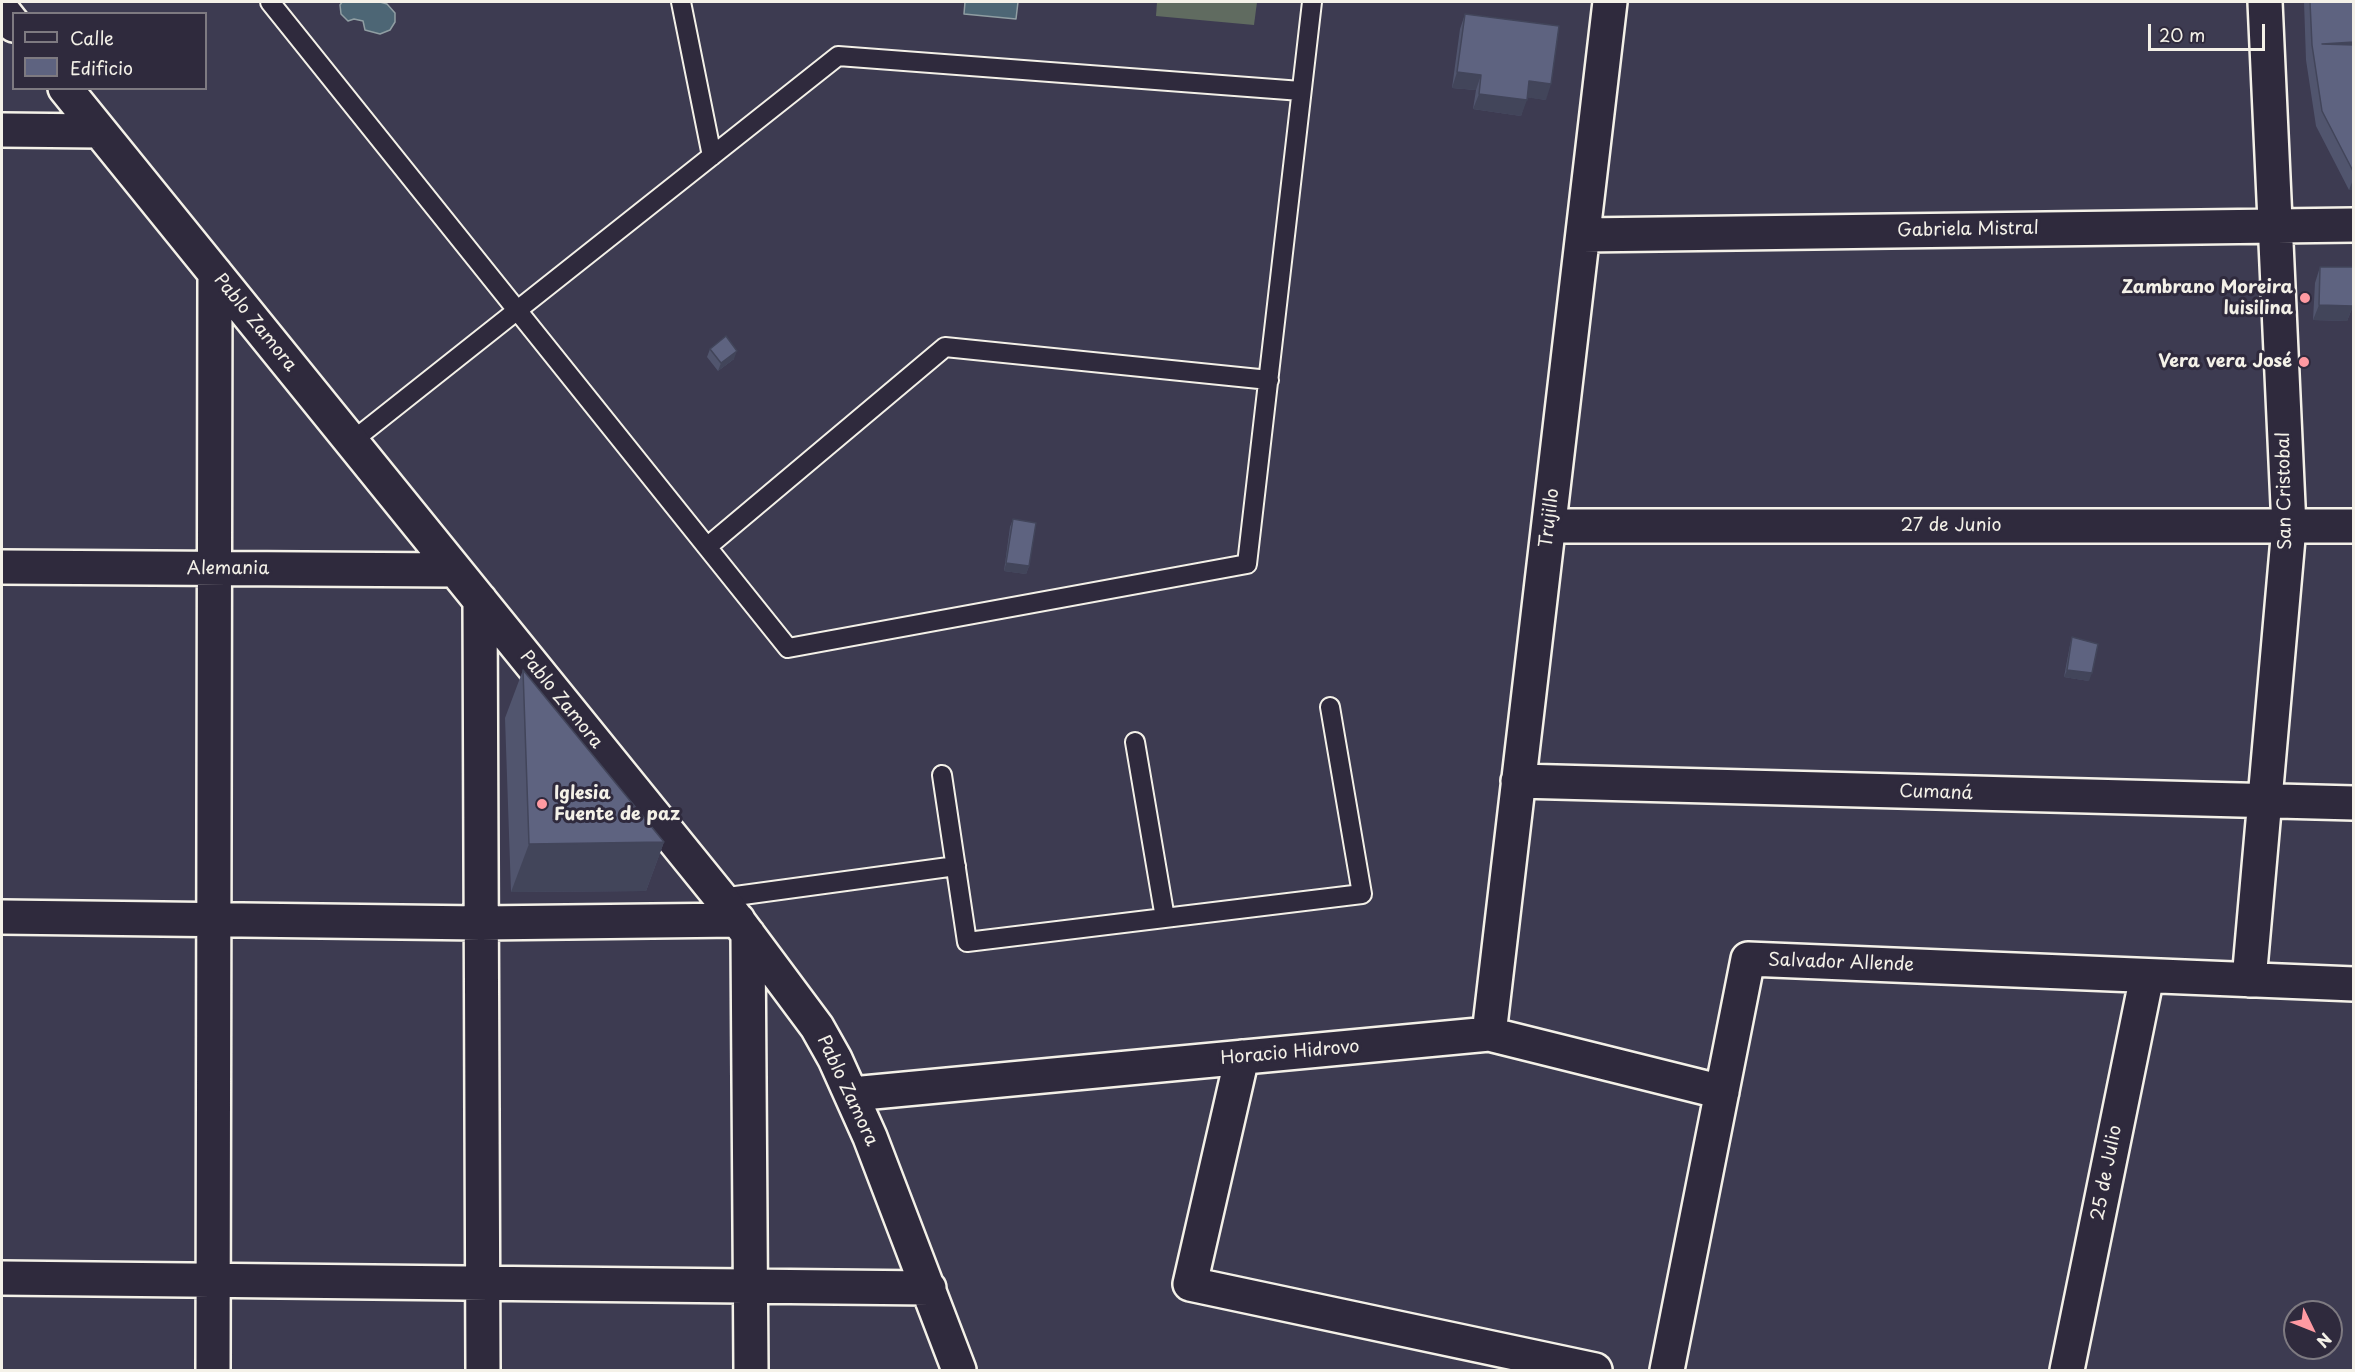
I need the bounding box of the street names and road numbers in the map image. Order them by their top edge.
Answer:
street label: Gabriela Mistral [1897,218,2039,242]
street label: Pablo Zamora [209,270,301,376]
street label: San Cristobal [2273,432,2297,550]
street label: Trujillo [1536,487,1564,549]
street label: 27 de Junio [1900,515,2002,537]
street label: Alemania [187,558,269,580]
street label: Pablo Zamora [515,647,607,753]
street label: Cumaná [1899,781,1973,805]
street label: Salvador Allende [1768,950,1914,976]
street label: Pablo Zamora [812,1032,882,1150]
street label: Horacio Hidrovo [1220,1036,1360,1070]
street label: 25 de Julio [2087,1123,2127,1223]

